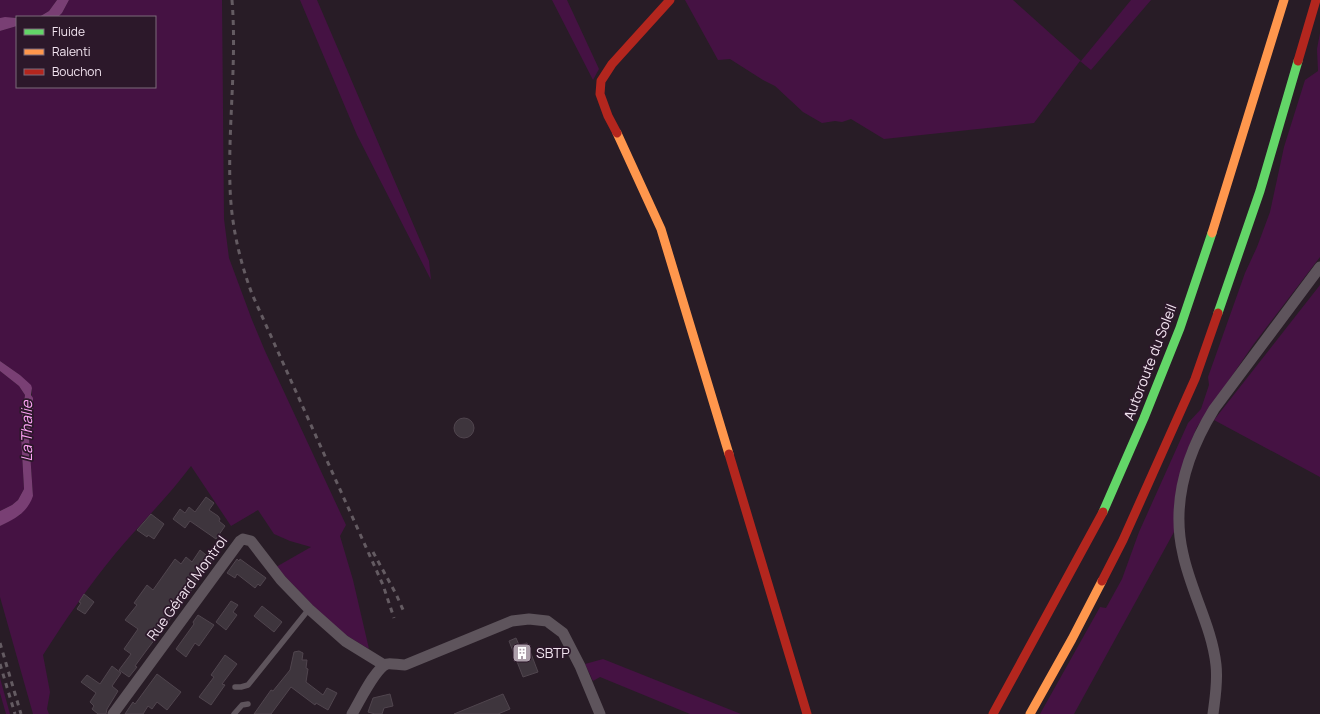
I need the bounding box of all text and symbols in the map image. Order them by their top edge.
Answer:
legend [16,16,156,88]
text: Fluide [52,23,85,40]
text: Ralenti [52,43,91,60]
text: Bouchon [52,63,102,80]
street label: Autoroute du Soleil [1119,301,1180,423]
water label: La Thalie [16,399,37,461]
street label: Rue Gérard Montrol [142,531,231,644]
building icon: SBTP [511,642,533,664]
place label: SBTP [536,643,570,662]

